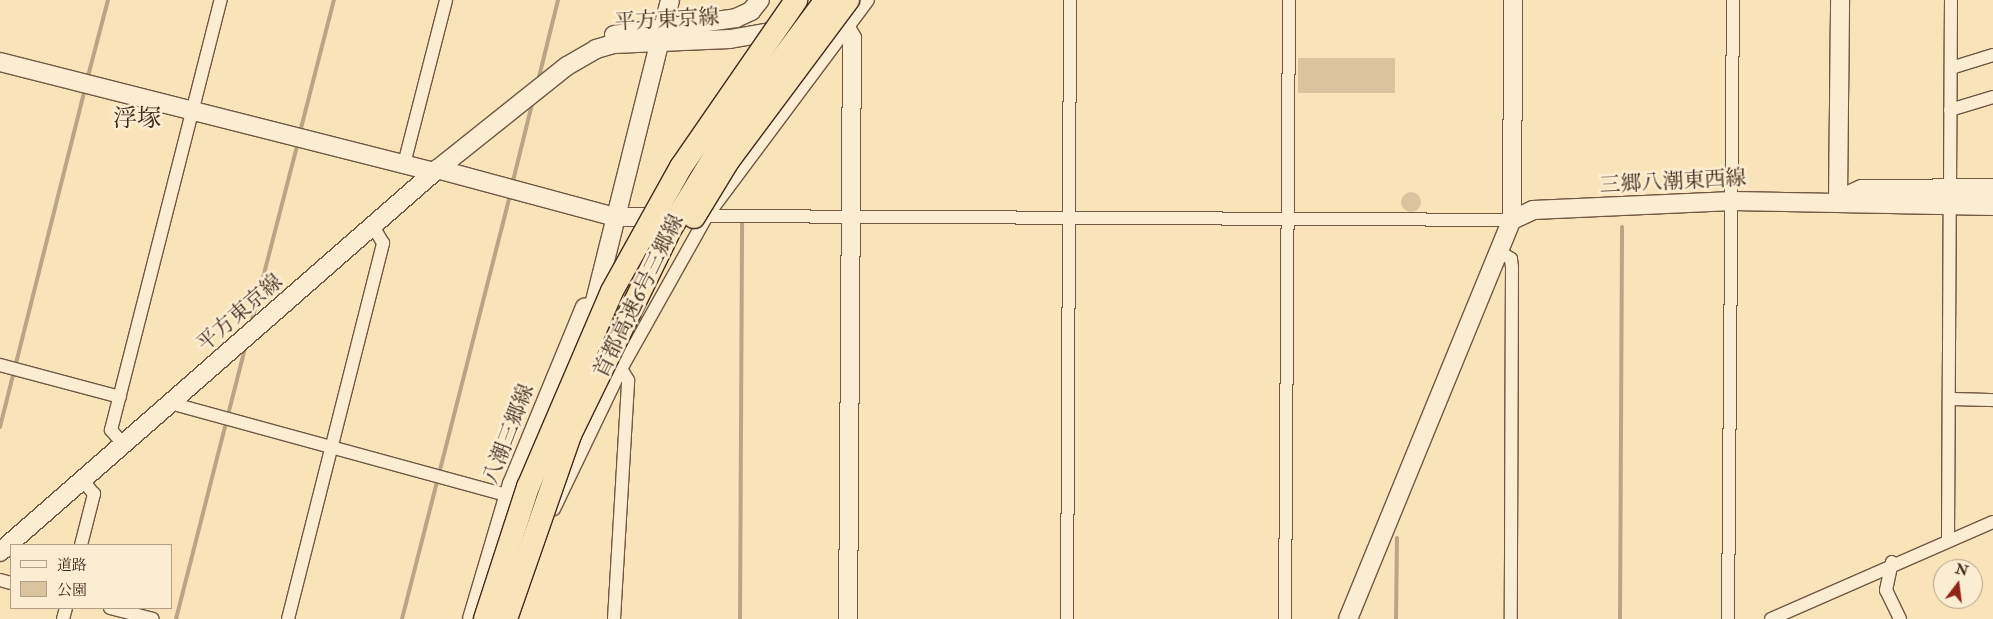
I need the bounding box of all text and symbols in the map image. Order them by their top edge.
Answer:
street label: 平方東京線 [614,5,720,35]
district label: 浮塚 [113,105,161,133]
street label: 三郷八潮東西線 [1599,166,1747,198]
street label: 首都高速6号三郷線 [589,210,689,382]
street label: 平方東京線 [192,269,288,357]
street label: 八潮三郷線 [478,380,540,488]
legend [10,544,172,609]
text: 道路 [57,556,87,575]
north arrow [1933,559,1983,609]
text: N [1953,560,1970,580]
text: 公園 [57,581,87,600]

